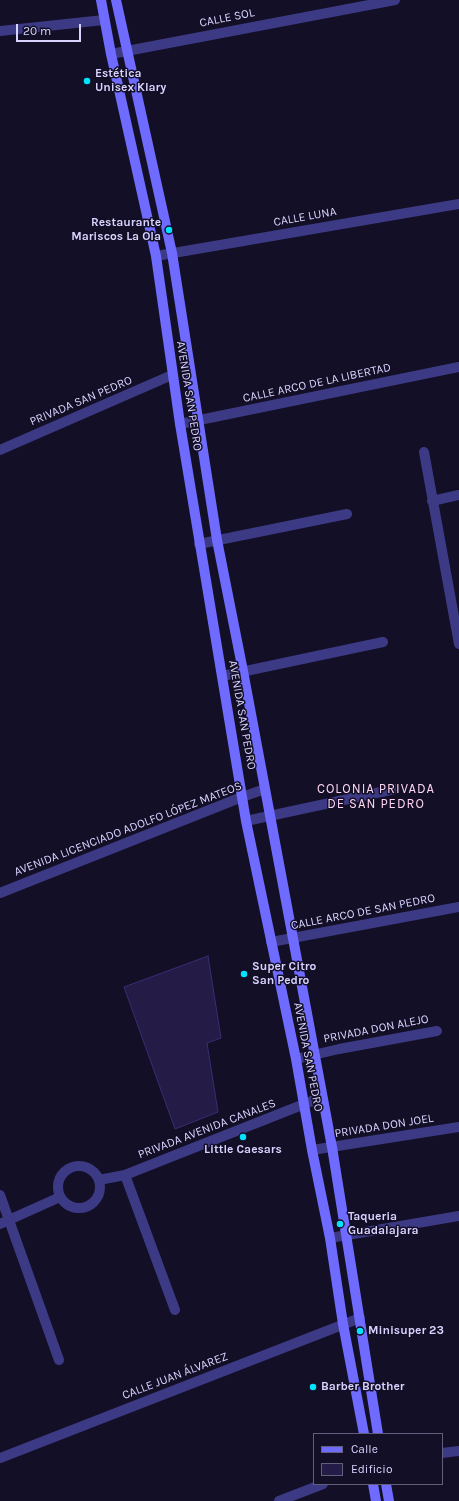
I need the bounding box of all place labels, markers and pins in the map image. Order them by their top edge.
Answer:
place label: Estética Unisex Klary [95,67,166,95]
marker: Estética Unisex Klary [82,76,92,86]
place label: Restaurante Mariscos La Ola [71,216,161,244]
marker: Restaurante Mariscos La Ola [164,225,174,235]
place label: Super Citro San Pedro [252,960,316,988]
marker: Super Citro San Pedro [239,969,249,979]
marker: Little Caesars [238,1132,248,1142]
place label: Little Caesars [204,1143,282,1157]
place label: Taqueria Guadalajara [348,1210,418,1238]
marker: Taqueria Guadalajara [335,1219,345,1229]
place label: Minisuper 23 [368,1324,444,1338]
marker: Minisuper 23 [355,1326,365,1336]
place label: Barber Brother [321,1380,405,1394]
marker: Barber Brother [308,1382,318,1392]

